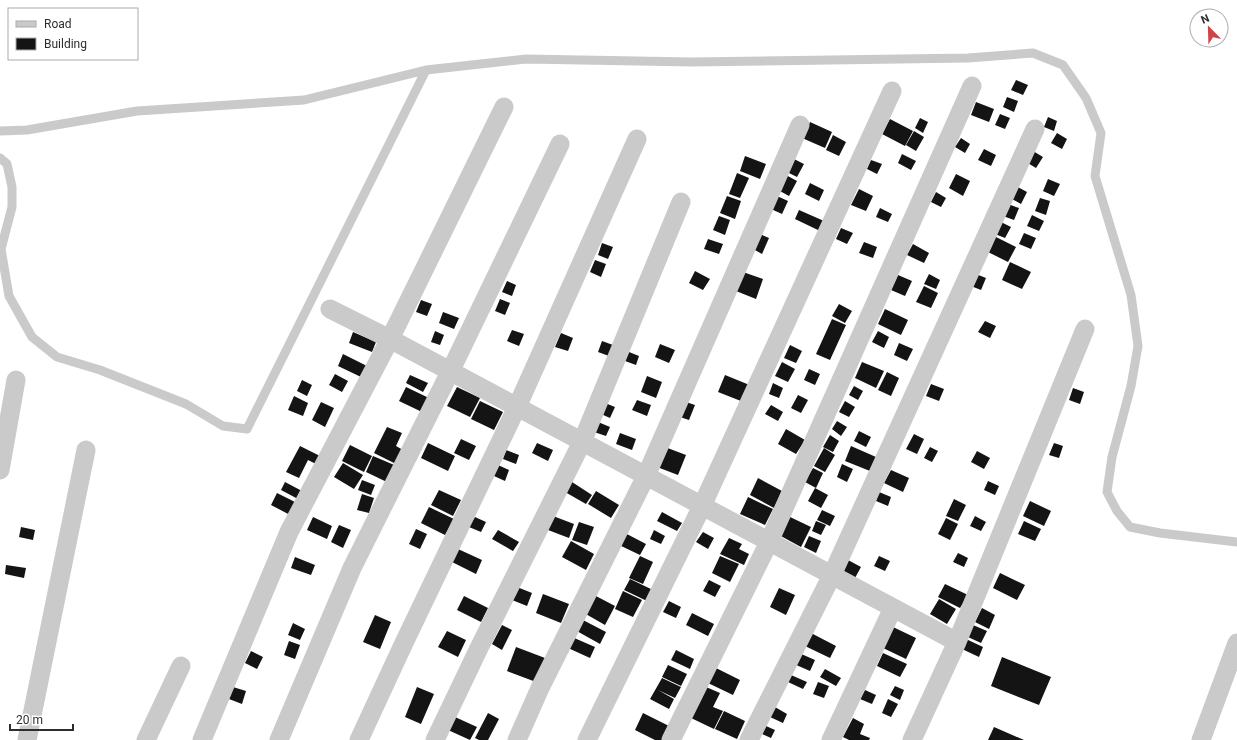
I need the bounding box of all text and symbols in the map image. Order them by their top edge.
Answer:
legend [8,8,138,60]
north arrow [1189,8,1229,48]
text: N [1199,12,1212,27]
text: Road [44,17,72,31]
text: Building [44,37,87,51]
scale bar [10,706,73,732]
text: 20 m [16,713,43,727]

